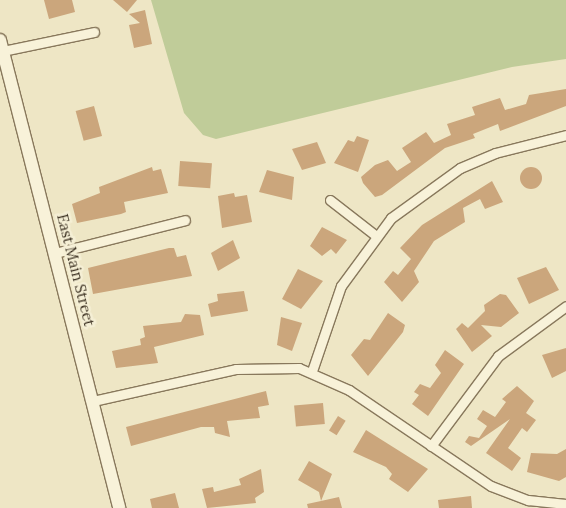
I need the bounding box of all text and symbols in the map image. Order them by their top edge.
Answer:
street label: East Main Street [53,212,99,328]

